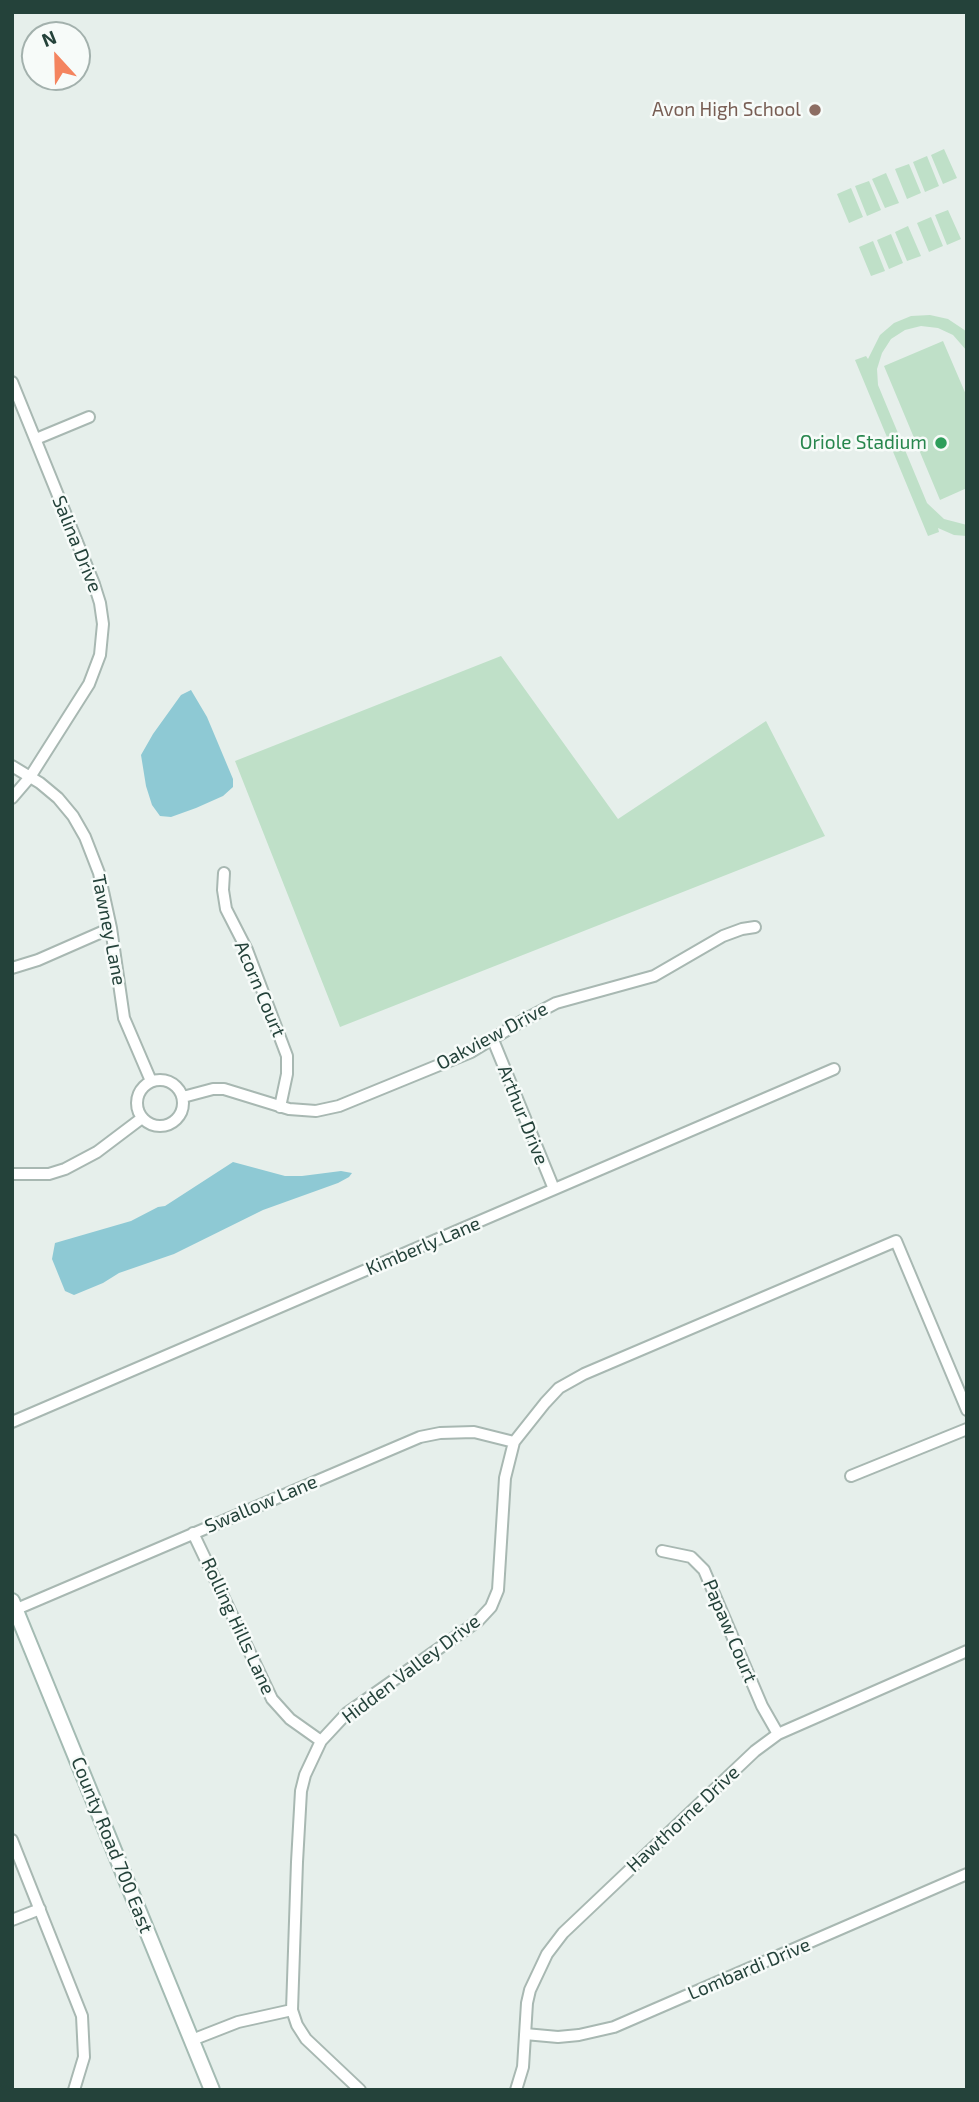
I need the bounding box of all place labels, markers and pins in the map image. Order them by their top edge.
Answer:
place label: Avon High School [652,99,801,121]
marker: Avon High School [807,102,823,118]
place label: Oriole Stadium [800,432,927,454]
marker: Oriole Stadium [933,435,949,451]

